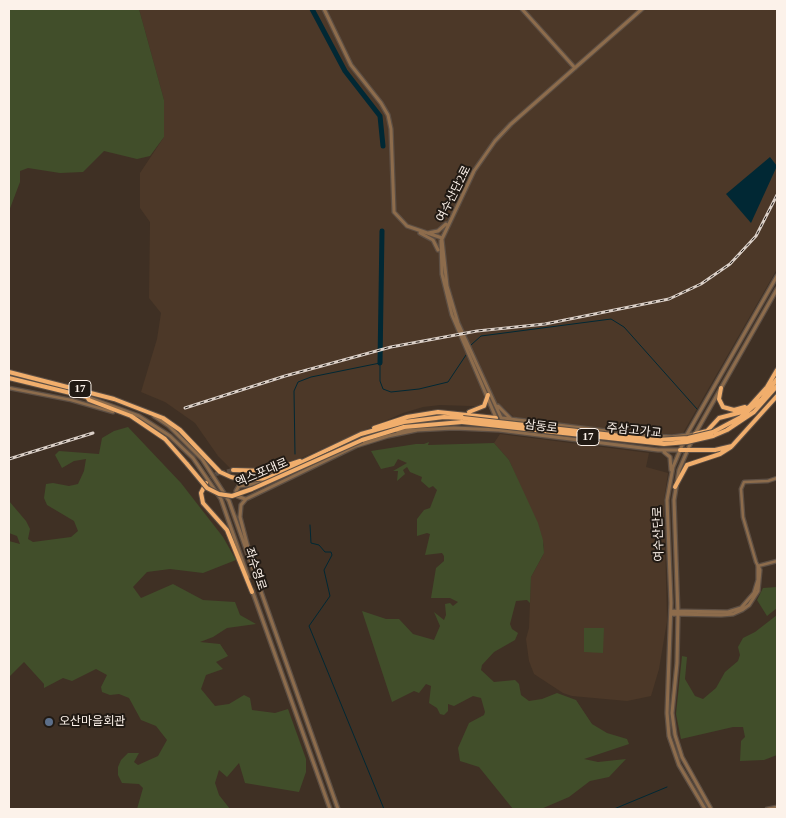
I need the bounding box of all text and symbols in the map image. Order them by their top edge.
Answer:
street label: 여수산단2로 [434,163,474,225]
road number: 17 [69,380,91,398]
street label: 삼동로 [524,418,558,436]
street label: 주삼고가교 [606,421,662,441]
road number: 17 [577,428,599,446]
street label: 엑스포대로 [234,456,290,490]
street label: 여수산단로 [651,506,667,562]
street label: 좌수영로 [241,546,269,592]
place label: 오산마을회관 [59,715,125,729]
marker: 오산마을회관 [43,716,55,728]

